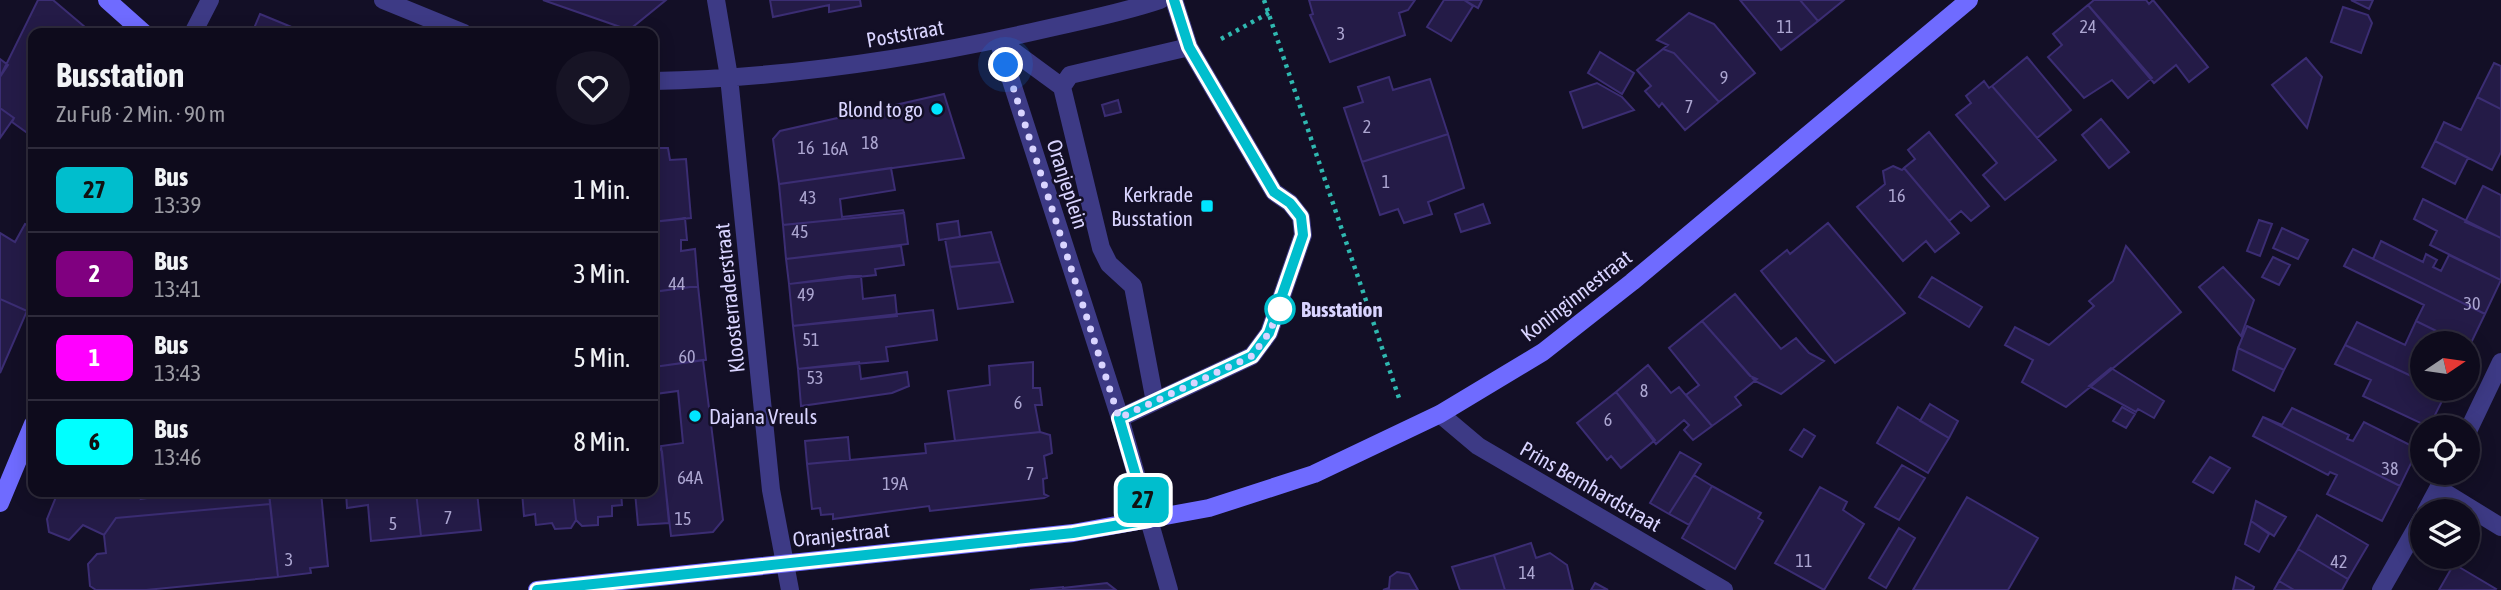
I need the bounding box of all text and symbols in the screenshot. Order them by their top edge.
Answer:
street label: Poststraat [864,14,946,52]
house number: 11 [1777,16,1793,37]
house number: 24 [2080,16,2096,37]
house number: 3 [1337,23,1345,44]
your location [988,47,1023,82]
button: heart [556,51,630,125]
text: Busstation [56,56,184,94]
house number: 9 [1720,67,1728,88]
house number: 7 [1685,96,1693,117]
place label: Blond to go [838,97,923,121]
text: Zu Fuß · 2 Min. · 90 m [56,101,225,127]
marker: Blond to go [929,101,945,117]
house number: 2 [1363,116,1371,137]
house number: 18 [862,132,878,153]
street label: Oranjeplein [1042,136,1094,232]
house number: 16 [798,137,814,158]
house number: 16A [822,138,848,159]
text: Bus [154,162,188,192]
house number: 1 [1382,171,1390,192]
text: 1 Min. [574,175,630,205]
text: 27 [83,176,106,203]
place label: Kerkrade Busstation [1111,182,1193,230]
house number: 16 [1889,185,1905,206]
house number: 43 [800,187,816,208]
text: 13:39 [154,192,201,218]
marker: Kerkrade Busstation [1199,198,1215,214]
house number: 45 [792,221,808,242]
street label: Kloosterraderstraat [709,222,749,374]
street label: Koninginnestraat [1516,244,1636,346]
text: Bus [154,246,188,276]
text: 3 Min. [574,259,630,289]
text: 2 [89,260,100,287]
house number: 44 [669,273,685,294]
text: 13:41 [154,276,201,302]
house number: 49 [798,284,814,305]
house number: 30 [2464,293,2480,314]
marker: Busstation [1265,294,1295,324]
place label: Busstation [1301,297,1383,321]
house number: 51 [803,329,819,350]
text: Bus [154,330,188,360]
north arrow [2410,331,2480,401]
map controls [2410,331,2480,569]
text: 5 Min. [574,343,630,373]
text: 1 [89,344,100,371]
house number: 60 [679,346,695,367]
text: 13:43 [154,360,201,386]
house number: 53 [807,367,823,388]
house number: 8 [1640,380,1648,401]
house number: 6 [1014,392,1022,413]
place label: Dajana Vreuls [709,404,817,428]
marker: Dajana Vreuls [687,408,703,424]
house number: 6 [1604,409,1612,430]
text: Bus [154,414,188,444]
button: locate [2410,415,2480,485]
text: 8 Min. [574,427,630,457]
text: 6 [89,428,100,455]
street label: Prins Bernhardstraat [1516,436,1666,536]
text: 13:46 [154,444,201,470]
house number: 38 [2382,458,2398,479]
house number: 7 [1026,463,1034,484]
house number: 64A [677,467,703,488]
house number: 19A [882,473,908,494]
line badge: 27 [1112,477,1174,523]
text: 27 [1132,486,1154,513]
button: layers [2410,499,2480,569]
house number: 7 [444,507,452,528]
house number: 15 [675,508,691,529]
house number: 5 [389,513,397,534]
street label: Oranjestraat [791,517,891,551]
house number: 3 [285,549,293,570]
house number: 11 [1796,550,1812,571]
house number: 42 [2331,551,2347,572]
house number: 14 [1519,562,1535,583]

